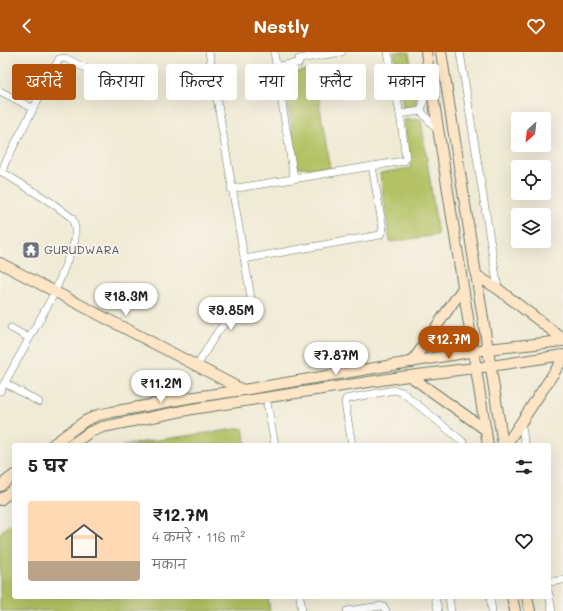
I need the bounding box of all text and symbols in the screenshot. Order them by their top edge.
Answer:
text: Nestly [253,14,310,38]
icon: back [16,15,38,37]
icon: heart [525,15,547,37]
chip: खरीदें [12,64,76,100]
chip: किराया [84,64,158,100]
chip: फ़िल्टर [166,64,237,100]
chip: नया [245,64,298,100]
chip: फ़्लैट [306,64,366,100]
chip: मकान [374,64,439,100]
north arrow [511,112,551,152]
map controls [511,112,551,248]
button: locate [511,160,551,200]
button: layers [511,208,551,248]
temple icon: GURUDWARA [21,240,41,260]
place label: GURUDWARA [44,241,120,257]
pin: ₹18.3M [93,283,159,317]
text: ₹18.3M [104,287,148,304]
pin: ₹9.85M [198,297,264,331]
text: ₹9.85M [208,301,254,318]
pin: ₹12.7M [416,326,482,360]
text: ₹12.7M [427,330,471,347]
pin: ₹7.87M [303,342,369,376]
text: ₹7.87M [313,346,359,363]
pin: ₹11.2M [128,370,194,404]
text: ₹11.2M [140,374,182,391]
text: 5 घर [28,454,67,476]
icon: filters [513,456,535,478]
text: ₹12.7M [152,503,209,525]
icon: home [60,517,108,565]
text: 4 कमरे · 116 m² [152,528,245,545]
icon: heart [513,530,535,552]
text: मकान [152,555,186,572]

